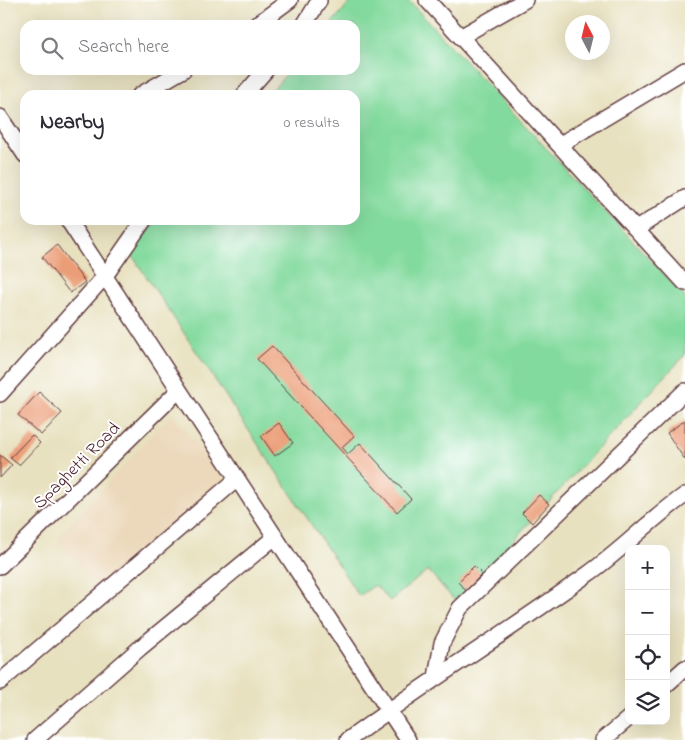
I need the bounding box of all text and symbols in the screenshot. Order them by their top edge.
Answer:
north arrow [565,15,610,60]
search box [20,20,360,75]
icon: search [38,34,66,62]
text: Search here [78,34,169,61]
text: Nearby [40,108,104,138]
text: 0 results [284,111,340,135]
street label: Spaghetti Road [28,417,128,517]
map controls [625,545,670,725]
button: + [625,545,670,590]
button: − [625,590,670,635]
button: locate [625,635,670,680]
button: layers [625,680,670,725]

